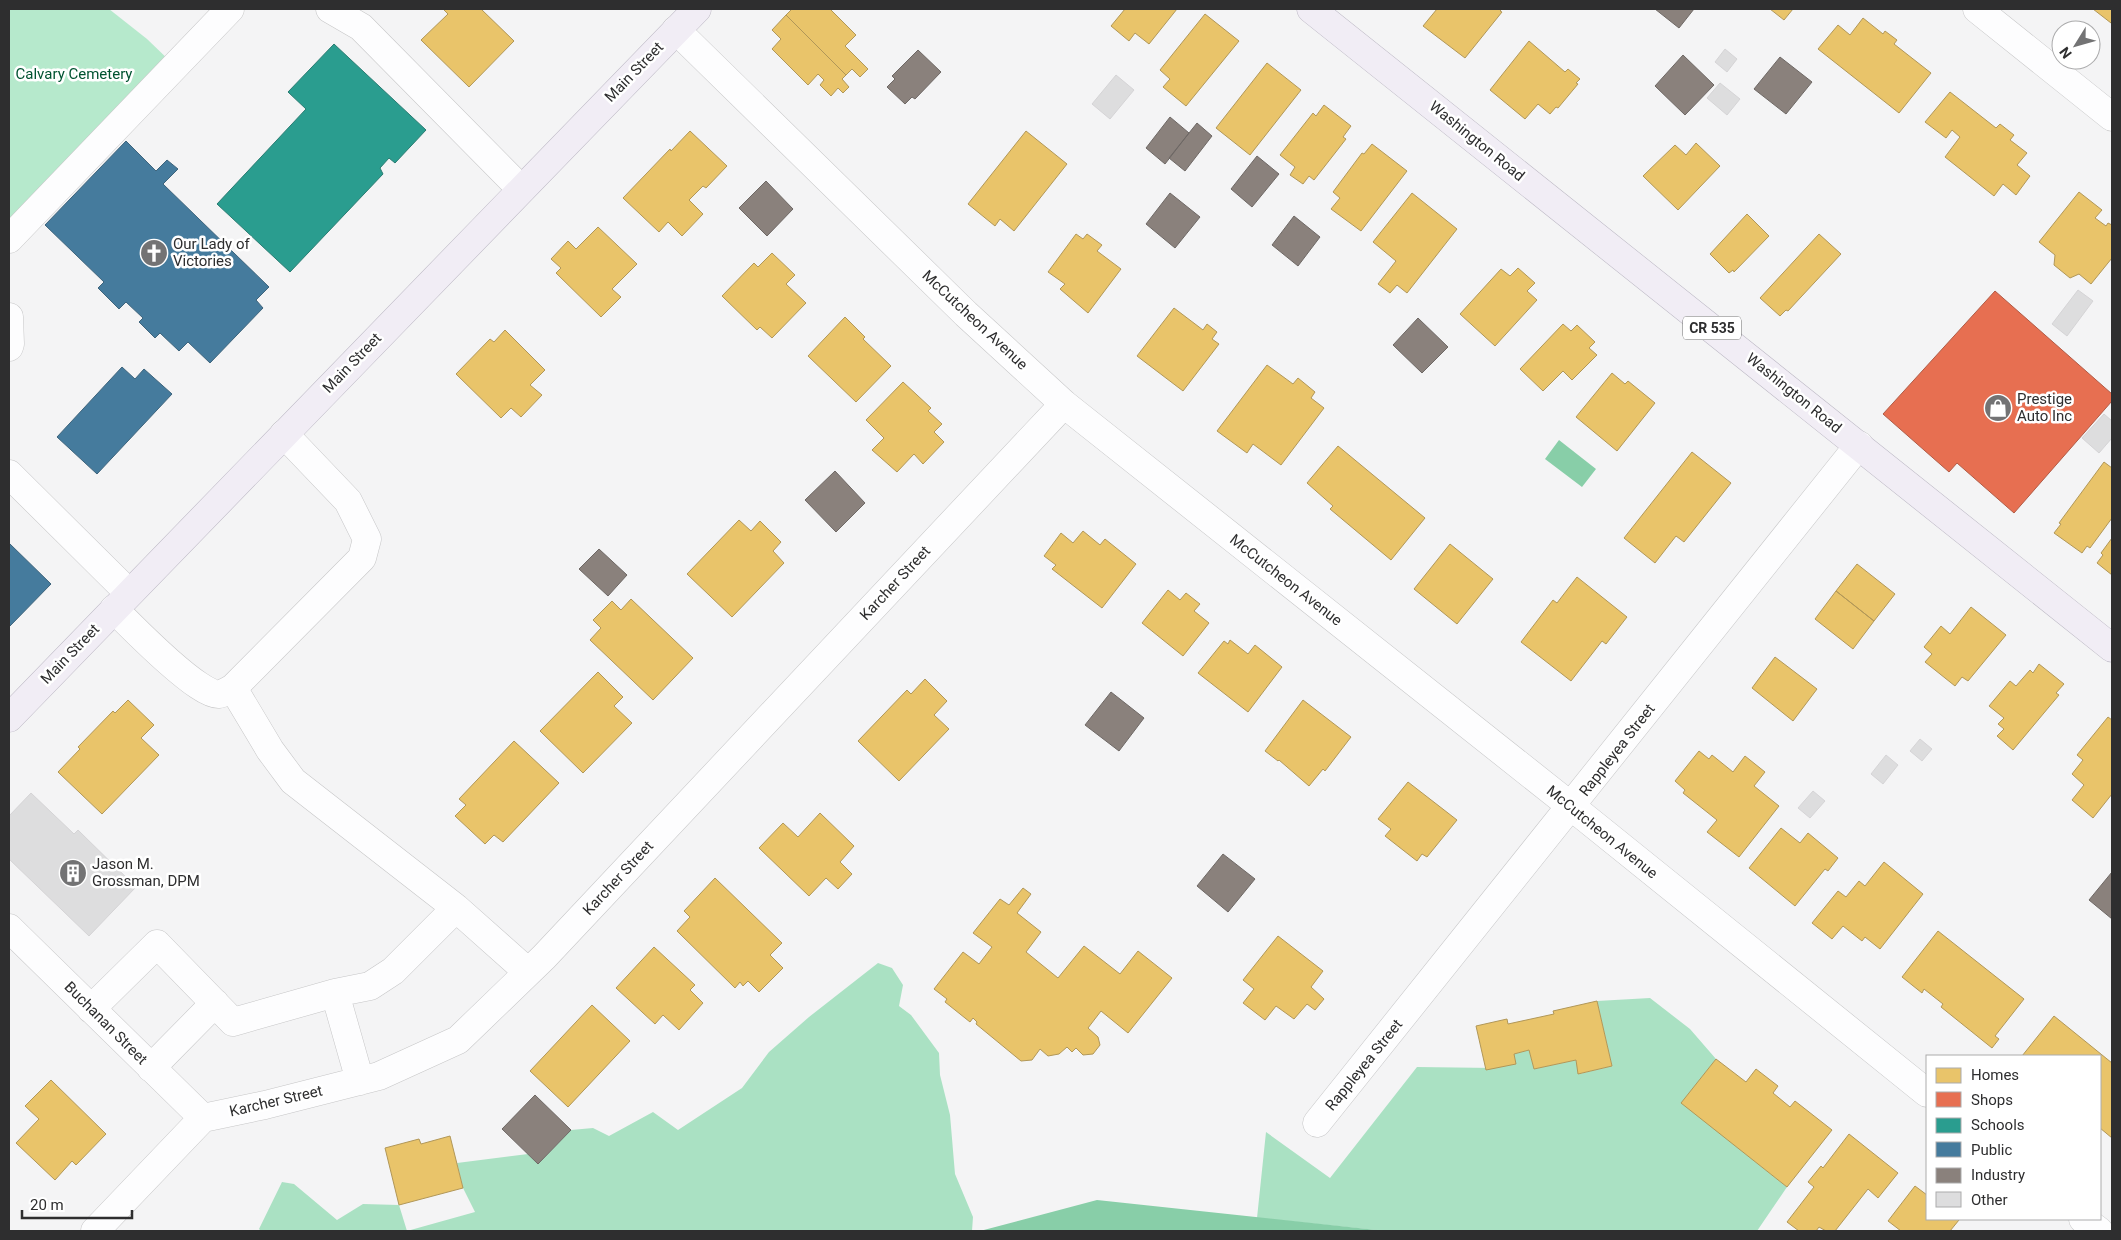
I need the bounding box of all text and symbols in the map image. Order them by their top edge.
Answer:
north arrow [2051,20,2101,70]
street label: Main Street [601,38,667,106]
text: N [2056,44,2075,62]
park label: Calvary Cemetery [16,65,132,83]
street label: Washington Road [1426,97,1528,185]
place label: Our Lady of Victories [173,235,250,270]
church icon: Our Lady of Victories [139,238,169,268]
street label: McCutcheon Avenue [919,267,1031,374]
road number: CR 535 [1683,316,1741,339]
street label: Main Street [319,329,385,397]
street label: Washington Road [1743,349,1845,437]
place label: Prestige Auto Inc [2017,390,2072,425]
shop icon: Prestige Auto Inc [1983,393,2013,423]
street label: McCutcheon Avenue [1226,531,1346,629]
street label: Karcher Street [856,542,934,624]
street label: Main Street [37,620,103,688]
street label: Rappleyea Street [1575,700,1659,800]
street label: McCutcheon Avenue [1543,782,1661,882]
street label: Karcher Street [579,837,657,919]
place label: Jason M. Grossman, DPM [92,855,200,890]
building icon: Jason M. Grossman, DPM [58,858,88,888]
street label: Buchanan Street [61,978,151,1068]
street label: Rappleyea Street [1322,1016,1406,1114]
legend [1926,1055,2101,1220]
text: Homes [1971,1066,2019,1084]
street label: Karcher Street [228,1082,324,1120]
text: Shops [1971,1091,2013,1109]
text: Schools [1971,1116,2025,1134]
text: Public [1971,1141,2012,1159]
text: Industry [1971,1166,2025,1184]
scale bar [22,1188,132,1220]
text: Other [1971,1191,2008,1209]
text: 20 m [30,1196,64,1214]

